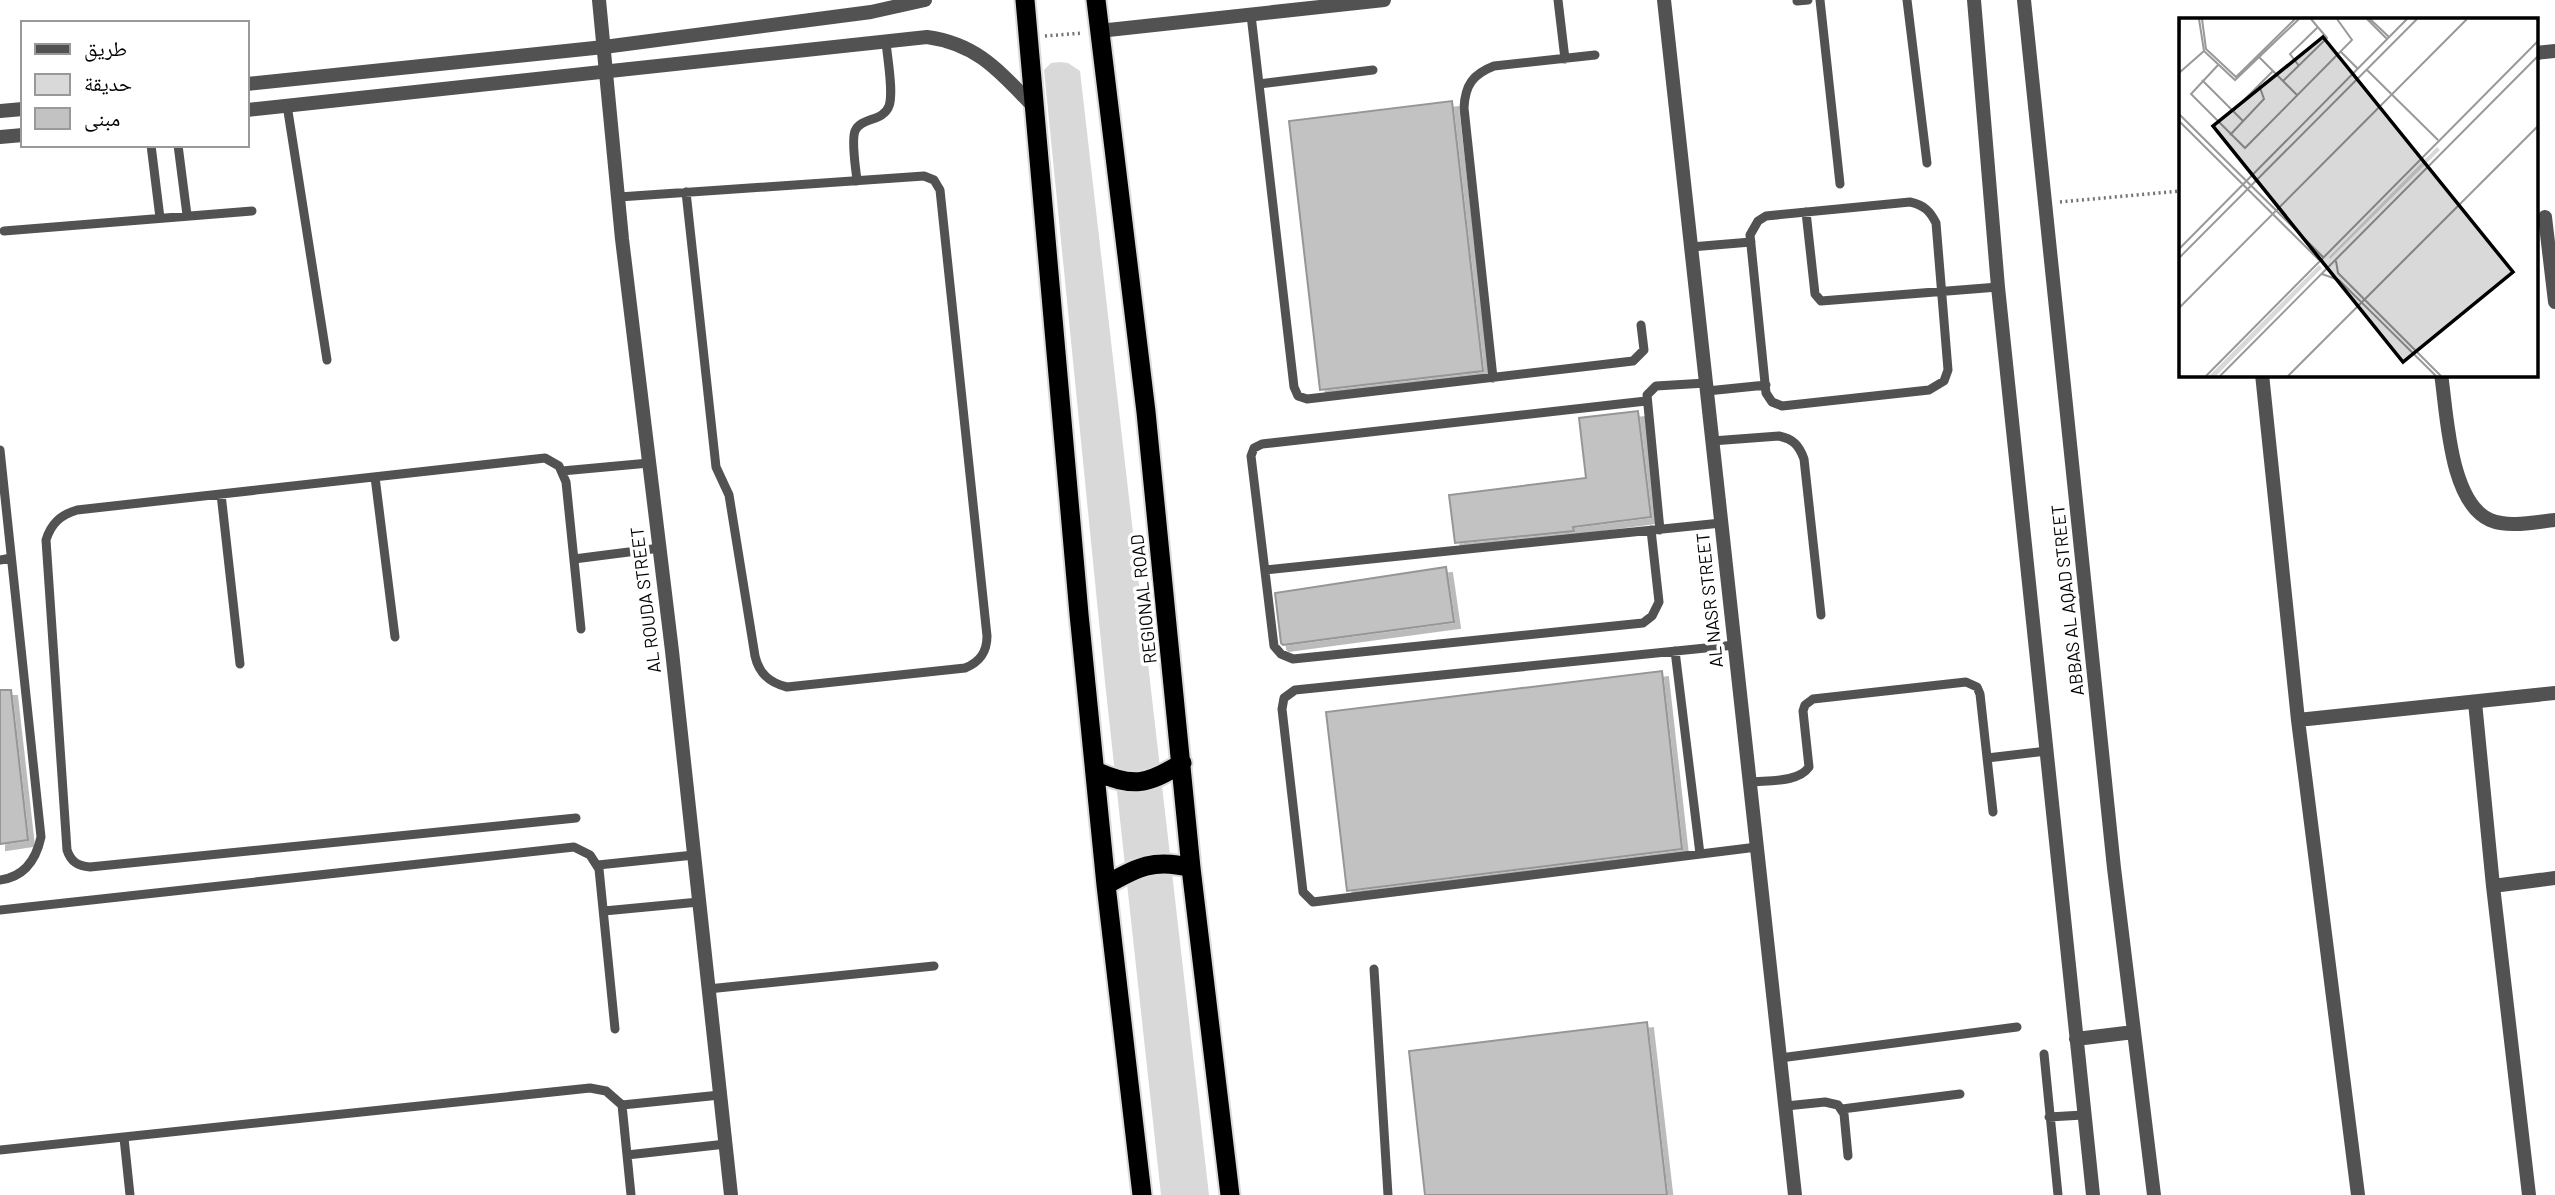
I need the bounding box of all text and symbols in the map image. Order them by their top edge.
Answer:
inset map [2179,18,2538,376]
legend [21,21,248,147]
text: طريق [84,35,127,62]
text: حديقة [84,70,132,95]
text: مبنى [84,105,120,132]
street label: ABBAS AL AQAD STREET [2046,503,2088,697]
street label: AL ROUDA STREET [625,526,665,675]
street label: AL NASR STREET [1691,531,1727,669]
street label: REGIONAL ROAD [1125,533,1161,665]

